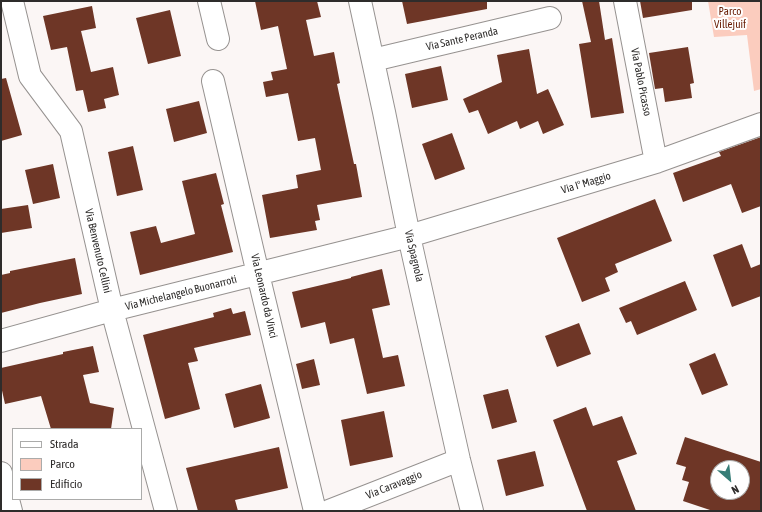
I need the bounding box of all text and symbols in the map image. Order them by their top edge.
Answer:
park label: Parco Villejuif [714,5,746,31]
street label: Via Sante Peranda [425,24,499,54]
street label: Via Pablo Picasso [628,47,654,117]
street label: Via I° Maggio [560,169,612,197]
street label: Via Benvenuto Cellini [82,208,114,294]
street label: Via Spagnola [402,229,426,283]
street label: Via Leonardo da Vinci [248,253,280,339]
street label: Via Michelangelo Buonarroti [124,273,238,313]
legend [12,428,142,500]
text: Strada [50,437,79,451]
text: Parco [50,457,75,471]
north arrow [710,460,750,500]
street label: Via Caravaggio [364,468,424,502]
text: Edificio [50,477,82,491]
text: N [729,483,741,497]

